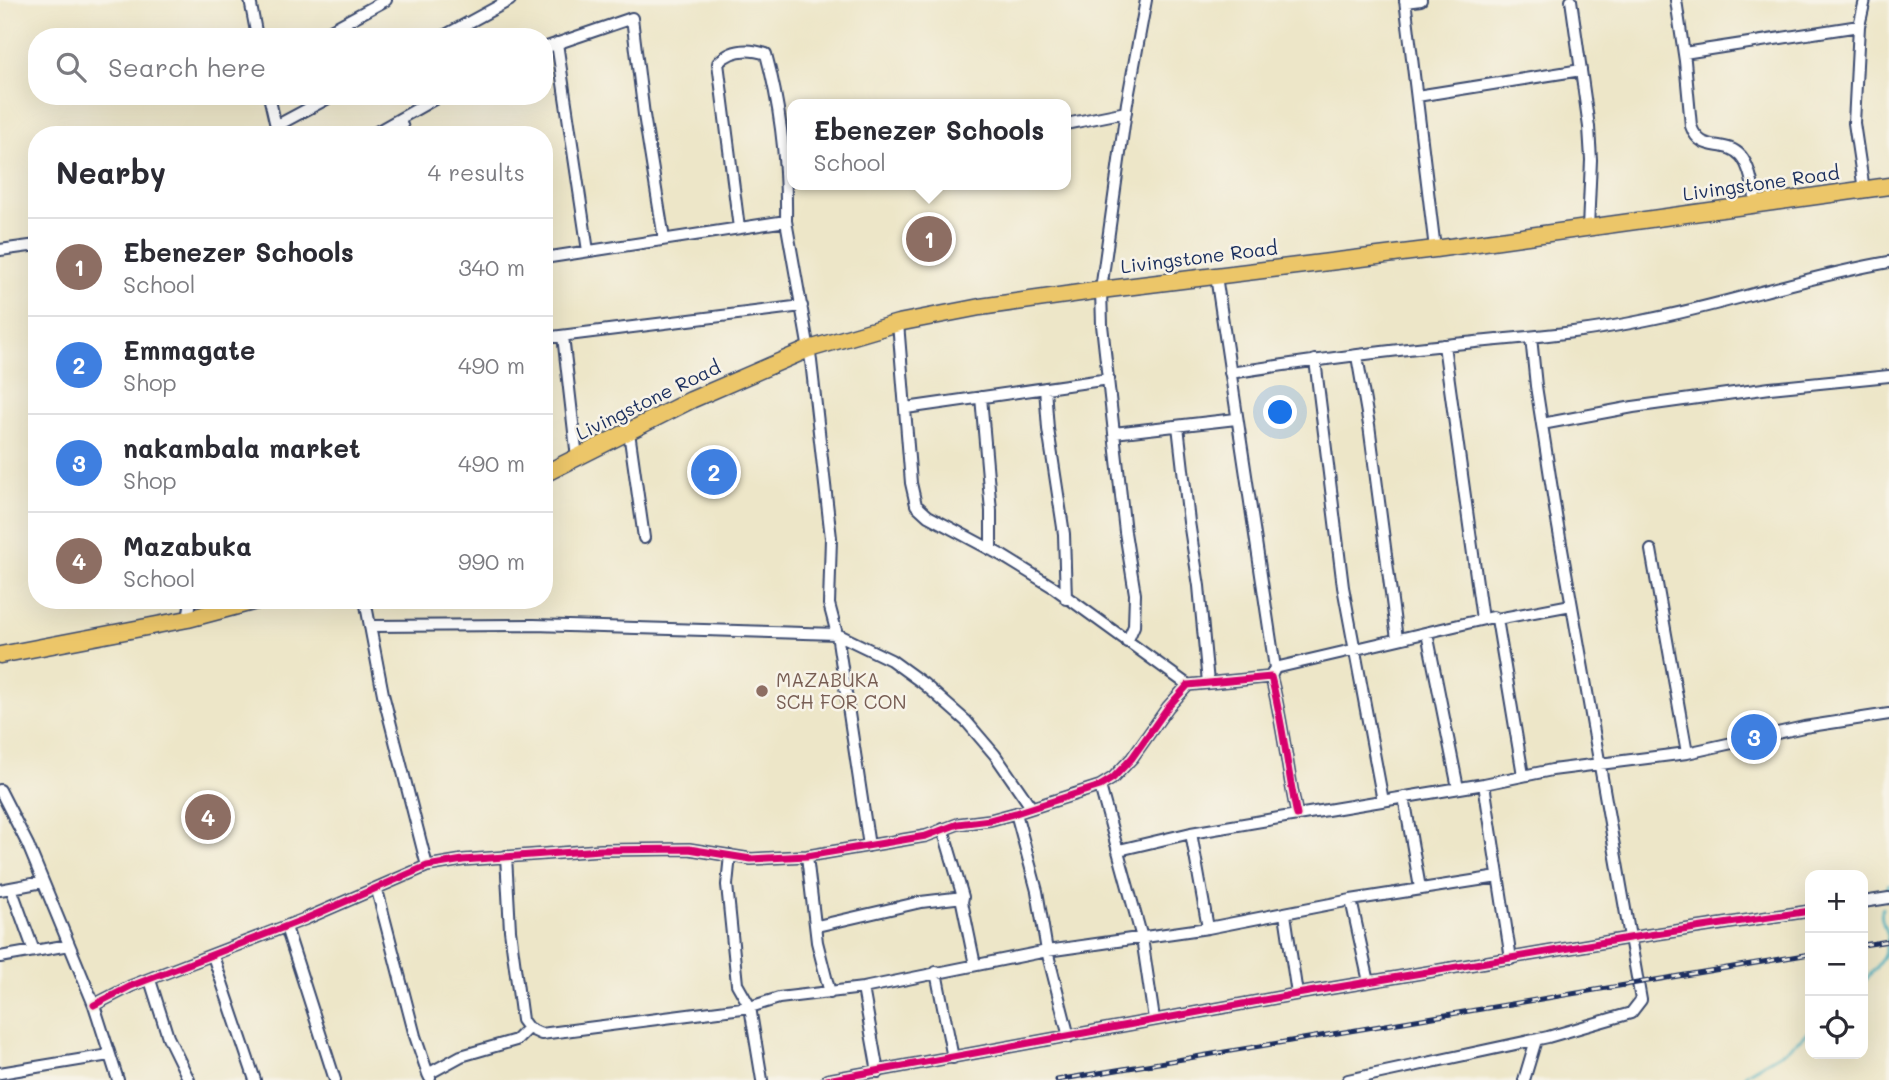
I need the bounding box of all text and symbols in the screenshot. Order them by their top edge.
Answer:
search box [28,28,553,105]
icon: search [52,48,90,86]
text: Search here [108,50,266,84]
popup [787,99,1071,190]
text: Ebenezer Schools [814,113,1044,147]
text: School [814,147,886,177]
text: Nearby [56,152,166,192]
text: 4 results [428,157,525,187]
street label: Livingstone Road [1681,159,1841,206]
pin: 1 [906,213,952,265]
street label: Livingstone Road [1119,234,1279,279]
text: Ebenezer Schools [123,235,354,269]
text: 1 [74,252,84,282]
text: 340 m [458,252,525,282]
text: School [123,269,196,299]
text: Emmagate [123,333,255,367]
text: 2 [73,350,85,380]
text: 490 m [458,350,525,380]
street label: Livingstone Road [571,354,724,445]
text: Shop [123,367,177,397]
your location [1263,395,1297,429]
text: nakambala market [123,431,361,465]
pin: 2 [691,446,737,498]
text: 3 [72,448,86,478]
text: 490 m [458,448,525,478]
text: Shop [123,465,177,495]
text: Mazabuka [123,529,252,563]
text: 4 [72,546,86,576]
text: 990 m [458,546,525,576]
text: School [123,563,196,593]
place label: MAZABUKA SCH FOR CON [776,667,906,714]
marker: MAZABUKA SCH FOR CON [754,683,770,699]
pin: 3 [1731,711,1777,763]
pin: 4 [185,791,231,843]
map controls [1805,870,1868,1059]
button: + [1805,870,1868,933]
button: − [1805,933,1868,996]
button: locate [1805,996,1868,1059]

